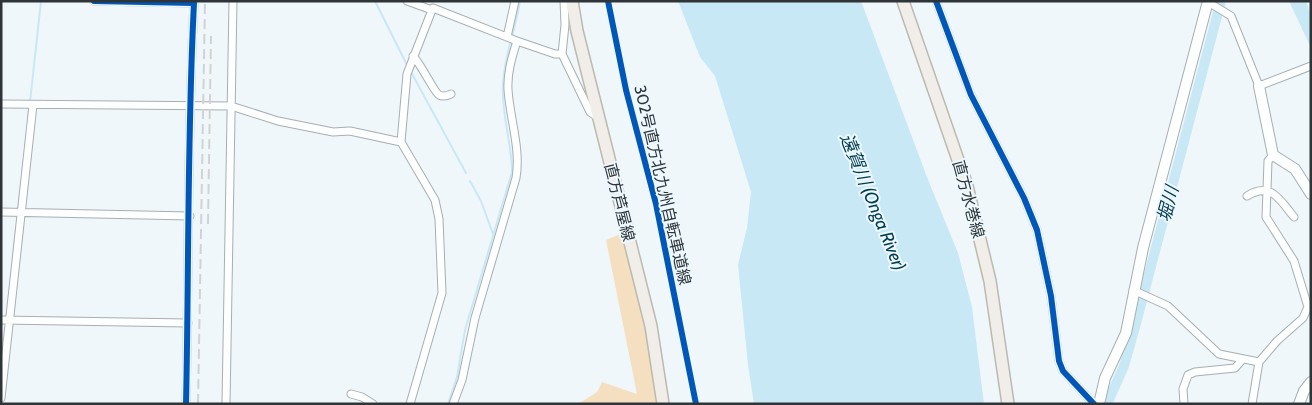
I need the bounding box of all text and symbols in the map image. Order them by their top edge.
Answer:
street label: 302号直方北九州自転車道線 [630,83,695,287]
water label: 遠賀川 (Onga River) [835,130,911,274]
street label: 直方水巻線 [949,158,988,240]
street label: 直方芦屋線 [601,161,638,243]
water label: 堀川 [1153,182,1184,224]

